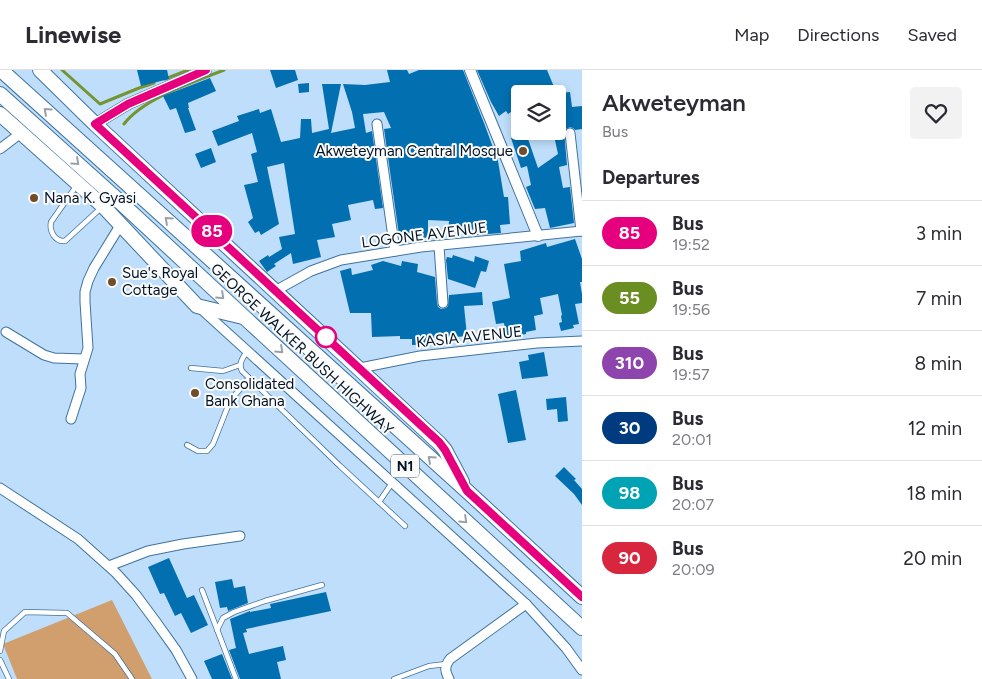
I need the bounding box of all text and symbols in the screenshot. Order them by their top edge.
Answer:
text: Linewise [25,20,121,49]
text: Map [734,24,769,46]
text: Directions [797,24,879,46]
text: Saved [907,24,957,46]
map controls [511,85,566,140]
button: layers [511,85,566,140]
button: heart [910,87,962,139]
text: Akweteyman [602,88,746,117]
one-way arrow [44,108,53,117]
text: Bus [602,122,628,141]
place label: Akweteyman Central Mosque [315,142,513,160]
marker: Akweteyman Central Mosque [517,145,529,157]
one-way arrow [70,156,79,165]
text: Departures [602,166,700,189]
place label: Nana K. Gyasi [44,189,136,207]
marker: Nana K. Gyasi [28,192,40,204]
text: Bus [672,212,703,235]
line badge: 85 [190,215,234,247]
one-way arrow [165,217,174,226]
street label: LOGONE AVENUE [360,218,488,252]
text: 85 [201,220,223,242]
text: 85 [619,222,640,244]
text: 3 min [916,222,962,245]
text: 19:52 [672,235,710,254]
street label: GEORGE WALKER BUSH HIGHWAY [207,259,397,439]
place label: Sue's Royal Cottage [122,264,198,299]
marker: Sue's Royal Cottage [106,276,118,288]
text: Bus [672,277,703,300]
text: 55 [619,287,640,309]
text: 7 min [916,287,962,310]
one-way arrow [215,290,224,299]
text: 19:56 [672,300,710,319]
street label: KASIA AVENUE [415,322,523,352]
unlabelled marker [315,326,337,348]
text: Bus [672,342,703,365]
one-way arrow [274,345,283,354]
text: 310 [615,352,644,374]
text: 8 min [914,352,962,375]
text: 19:57 [672,365,710,384]
place label: Consolidated Bank Ghana [205,375,294,410]
marker: Consolidated Bank Ghana [189,387,201,399]
text: Bus [672,407,703,430]
text: 30 [619,417,640,439]
text: 12 min [908,417,962,440]
text: 20:01 [672,430,712,449]
road number: N1 [391,454,419,478]
one-way arrow [428,455,437,464]
text: Bus [672,472,703,495]
text: 98 [619,482,640,504]
text: 18 min [907,482,962,505]
text: 20:07 [672,495,714,514]
one-way arrow [458,514,467,523]
text: Bus [672,537,703,560]
text: 90 [618,547,641,569]
text: 20 min [903,547,962,570]
text: 20:09 [672,560,715,579]

